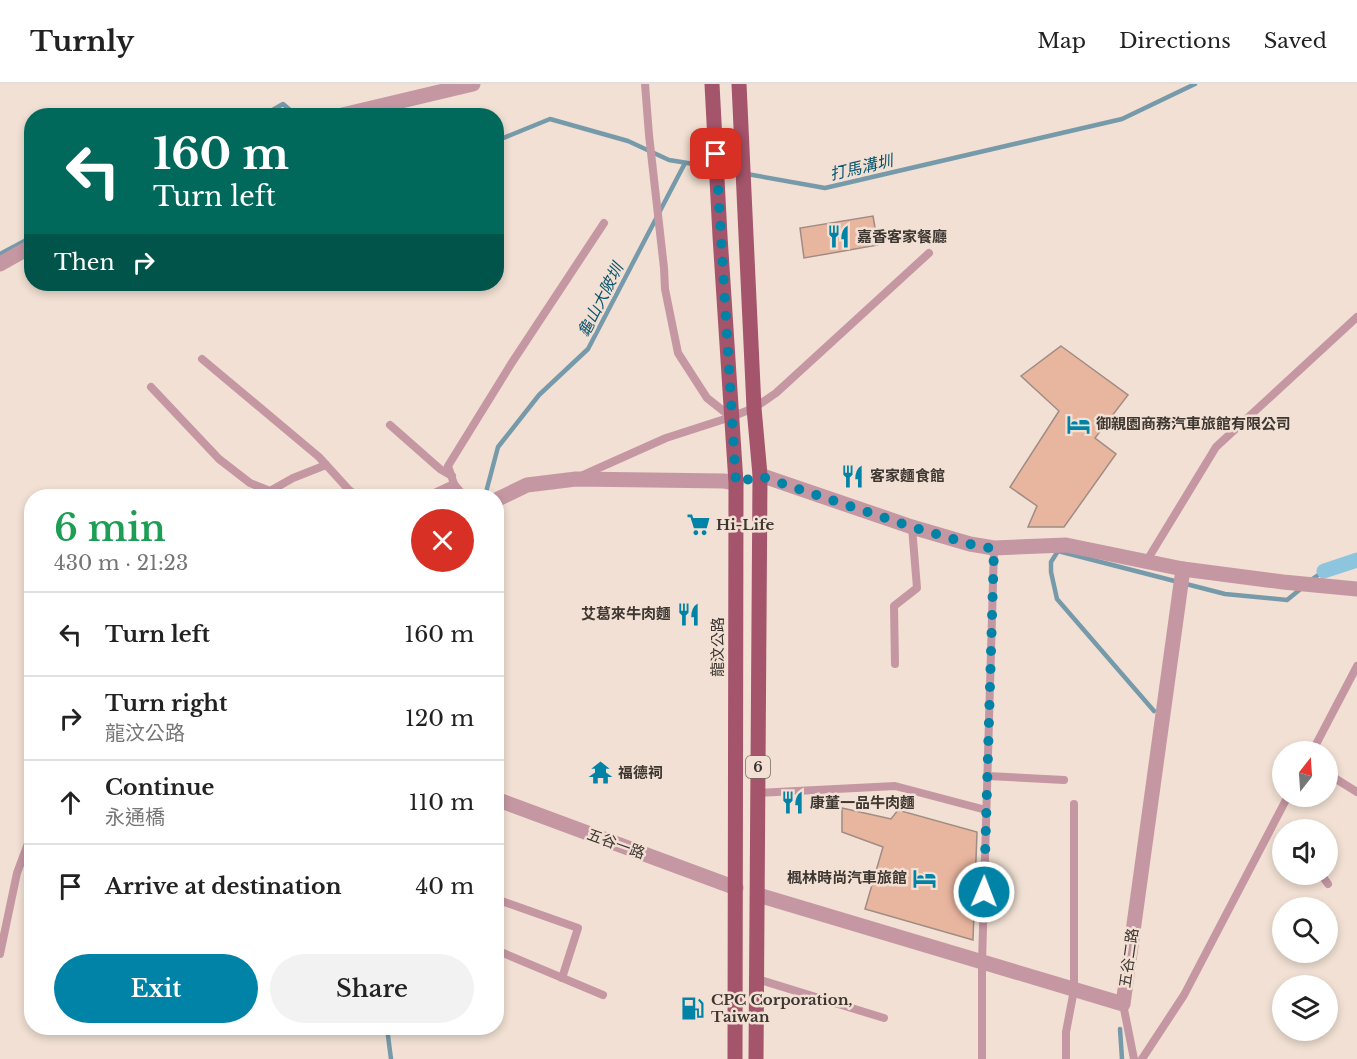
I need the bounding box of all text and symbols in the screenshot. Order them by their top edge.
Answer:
text: Turnly [30,24,134,59]
text: Map [1037,28,1086,54]
text: Directions [1119,28,1231,54]
text: Saved [1264,28,1327,54]
text: 160 m [153,128,289,180]
pin [690,128,741,179]
icon: left [54,132,132,210]
icon: arrive [699,137,732,170]
water label: 打馬溝圳 [828,150,896,184]
text: Turn left [153,180,276,213]
restaurant icon: 嘉香客家餐廳 [826,224,852,250]
place label: 嘉香客家餐廳 [857,227,947,246]
icon: right [127,246,160,279]
text: Then [54,249,115,276]
water label: 龜山大陂圳 [573,258,628,340]
hotel icon: 御親園商務汽車旅館有限公司 [1065,411,1091,437]
place label: 御親園商務汽車旅館有限公司 [1096,414,1291,433]
restaurant icon: 客家麵食館 [839,463,865,489]
place label: 客家麵食館 [870,466,945,485]
text: 6 min [54,506,166,551]
button: close [411,509,474,572]
supermarket icon: Hi-Life [685,512,711,538]
place label: Hi-Life [716,515,774,534]
text: 430 m · 21:23 [54,551,188,575]
restaurant icon: 艾葛來牛肉麵 [676,601,702,627]
place label: 艾葛來牛肉麵 [581,604,671,623]
street label: 龍汶公路 [708,617,727,677]
icon: left [54,618,87,651]
text: Turn left [105,621,210,648]
text: 160 m [404,621,474,648]
text: Turn right [105,690,227,717]
icon: right [54,702,87,735]
text: 120 m [405,705,474,732]
text: 龍汶公路 [105,721,185,745]
north arrow [1272,741,1338,807]
map controls [1272,741,1338,1041]
road number: 6 [746,756,770,778]
temple icon: 福德祠 [587,760,613,786]
place label: 福德祠 [618,763,663,782]
text: Continue [105,774,214,801]
icon: ahead [54,786,87,819]
text: 110 m [409,789,474,816]
restaurant icon: 康董一品牛肉麵 [779,790,805,816]
place label: 康董一品牛肉麵 [810,793,915,812]
text: 永通橋 [105,805,165,829]
button: sound [1272,819,1338,885]
street label: 五谷一路 [585,824,648,863]
position arrow [952,860,1016,924]
hotel icon: 楓林時尚汽車旅館 [912,865,938,891]
place label: 楓林時尚汽車旅館 [787,868,907,887]
icon: arrive [54,870,87,903]
text: Arrive at destination [105,873,342,900]
text: 40 m [416,873,474,900]
button: search [1272,897,1338,963]
street label: 五谷二路 [1115,927,1142,989]
button: Exit [54,954,258,1023]
button: Share [270,954,474,1023]
button: layers [1272,975,1338,1041]
place label: CPC Corporation, Taiwan [711,990,853,1026]
fuel station icon: CPC Corporation, Taiwan [680,996,706,1022]

